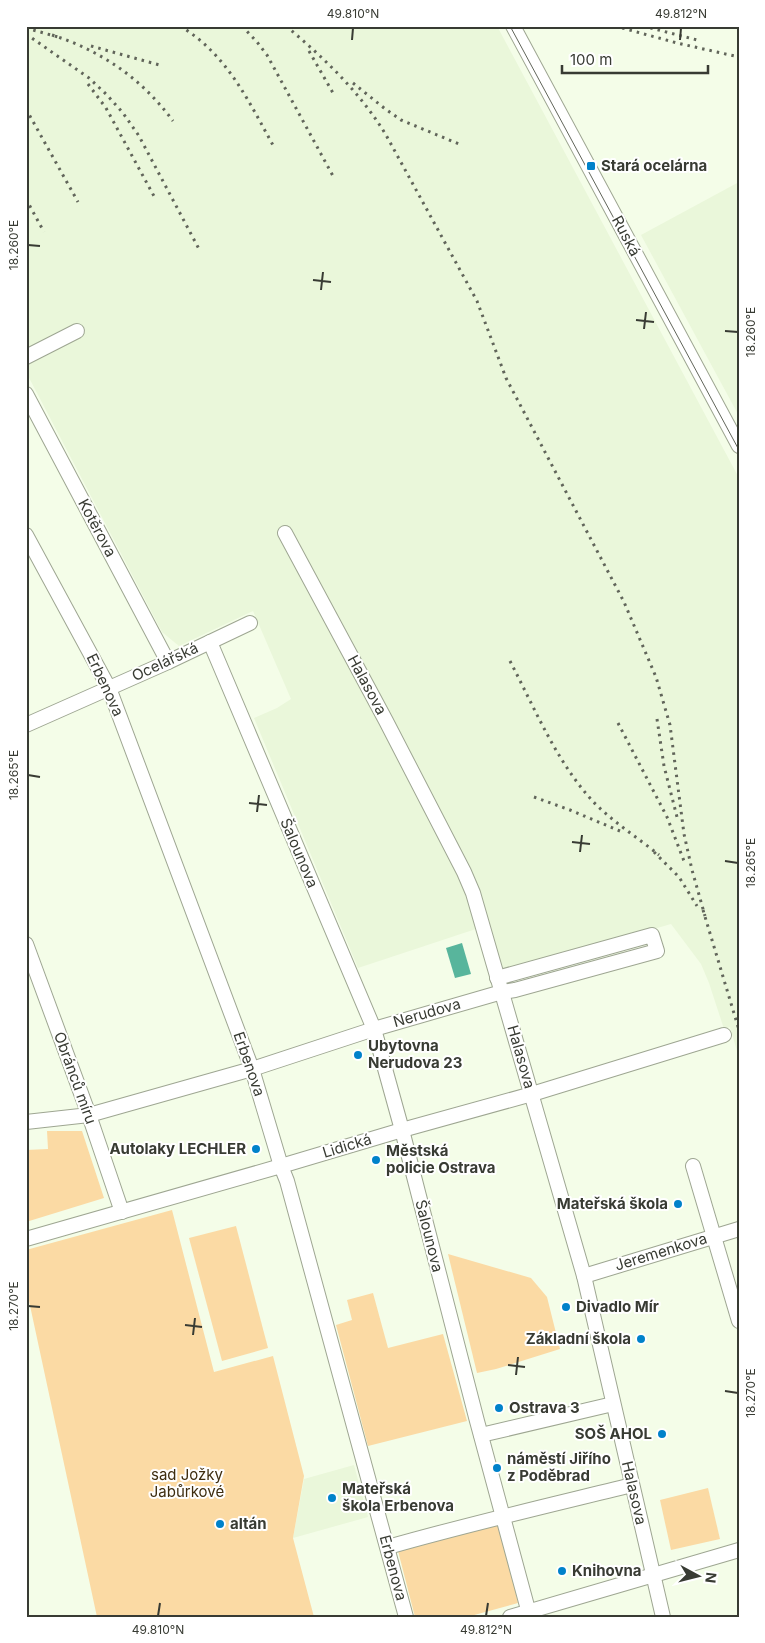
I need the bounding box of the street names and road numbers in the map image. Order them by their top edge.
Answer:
street label: Ruská [608,212,645,259]
street label: Kotěrova [74,496,121,560]
street label: Ocelářská [129,638,201,685]
street label: Erbenova [83,650,128,719]
street label: Halasova [344,652,391,718]
street label: Šalounova [276,815,323,891]
street label: Nerudova [391,994,463,1031]
street label: Halasova [503,1023,540,1091]
street label: Obránců míru [50,1029,101,1126]
street label: Erbenova [230,1029,269,1099]
street label: Lidická [320,1129,374,1162]
street label: Šalounova [411,1198,448,1274]
street label: Jeremenkova [612,1228,709,1275]
street label: Halasova [618,1459,651,1527]
street label: Erbenova [376,1533,411,1603]

